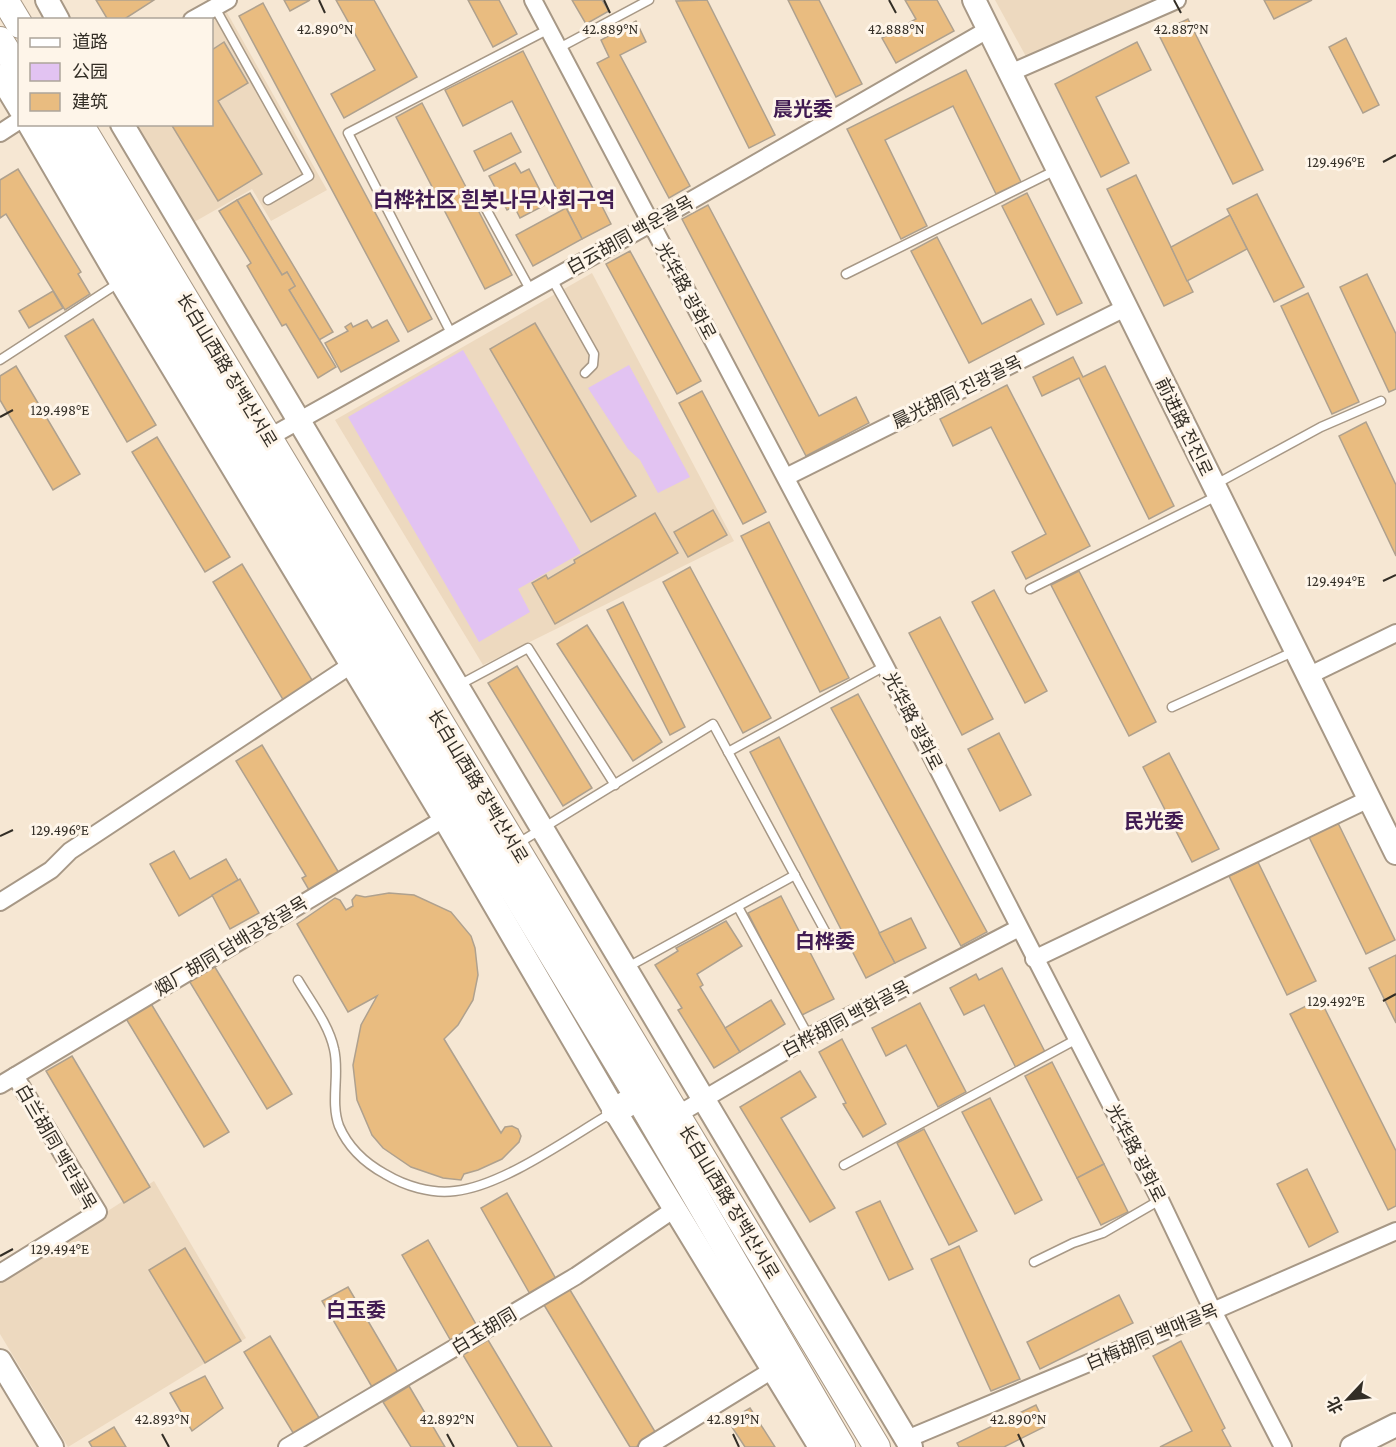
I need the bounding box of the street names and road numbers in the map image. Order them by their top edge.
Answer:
street label: 白云胡同 백운골목 [563,192,697,278]
street label: 光华路 광화로 [652,239,720,343]
street label: 长白山西路 장백산서로 [173,289,281,451]
street label: 晨光胡同 진광골목 [889,352,1025,432]
street label: 前进路 전진로 [1152,375,1216,479]
street label: 光华路 광화로 [880,669,946,773]
street label: 长白山西路 장백산서로 [424,705,532,867]
street label: 烟厂胡同 담배공장골목 [151,892,311,1000]
street label: 白桦胡同 백화골목 [779,977,913,1061]
street label: 白兰胡同 백란골목 [12,1081,100,1213]
street label: 光华路 광화로 [1103,1101,1169,1205]
street label: 长白山西路 장백산서로 [675,1121,783,1283]
street label: 白梅胡同 백매골목 [1083,1300,1221,1374]
street label: 白玉胡同 [448,1304,520,1358]

